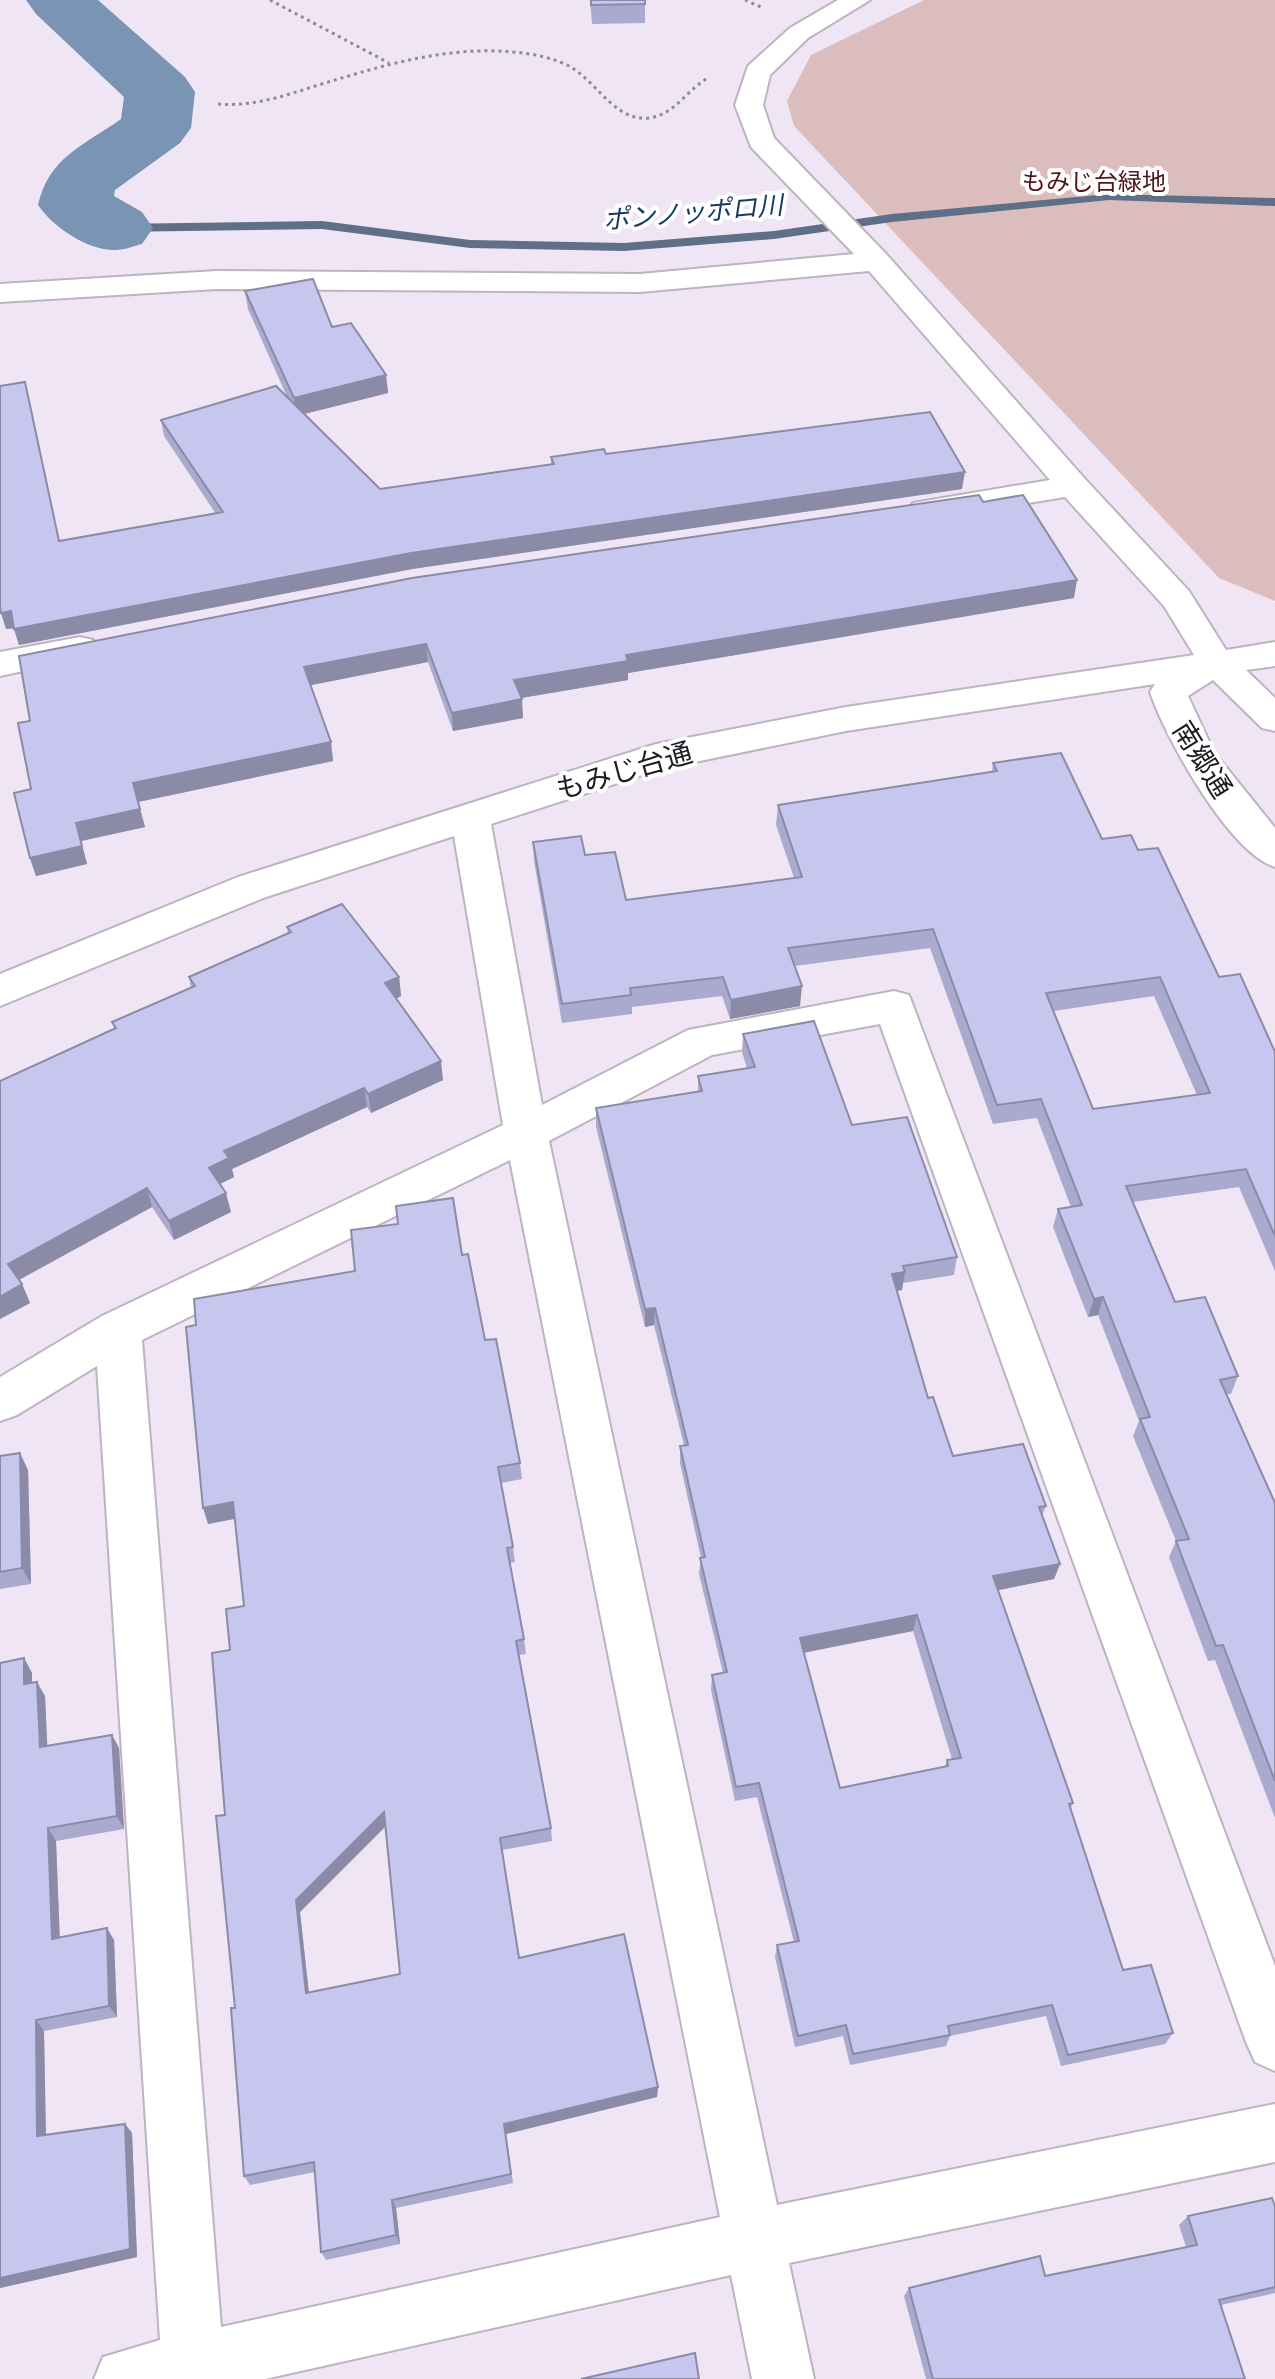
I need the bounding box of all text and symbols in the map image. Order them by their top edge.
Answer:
park label: もみじ台緑地 [1022,168,1166,195]
water label: ポンノッポロ川 [602,189,787,234]
street label: 南郷通 [1168,715,1238,803]
street label: もみじ台通 [552,736,696,804]

